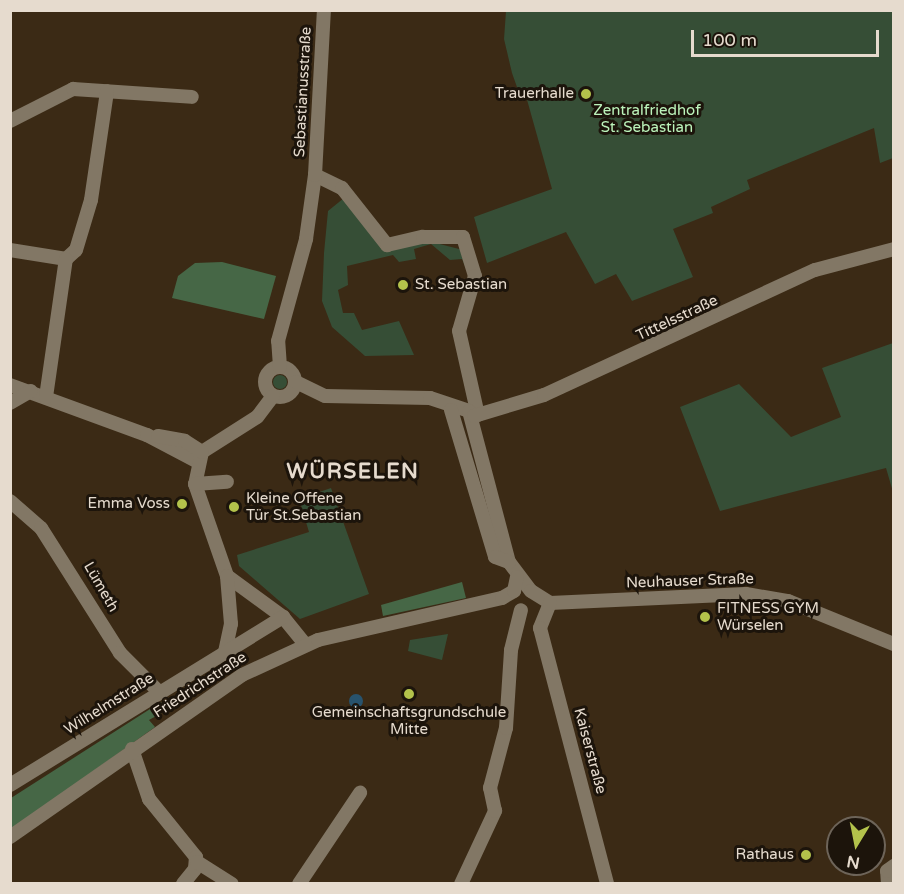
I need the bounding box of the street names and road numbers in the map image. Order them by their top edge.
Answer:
street label: Sebastianusstraße [291,26,315,158]
street label: Tittelsstraße [633,291,721,345]
street label: Lümeth [79,559,123,615]
street label: Neuhauser Straße [626,570,754,592]
street label: Friedrichstraße [150,648,250,722]
street label: Wilhelmstraße [61,669,157,739]
street label: Kaiserstraße [570,706,610,796]

